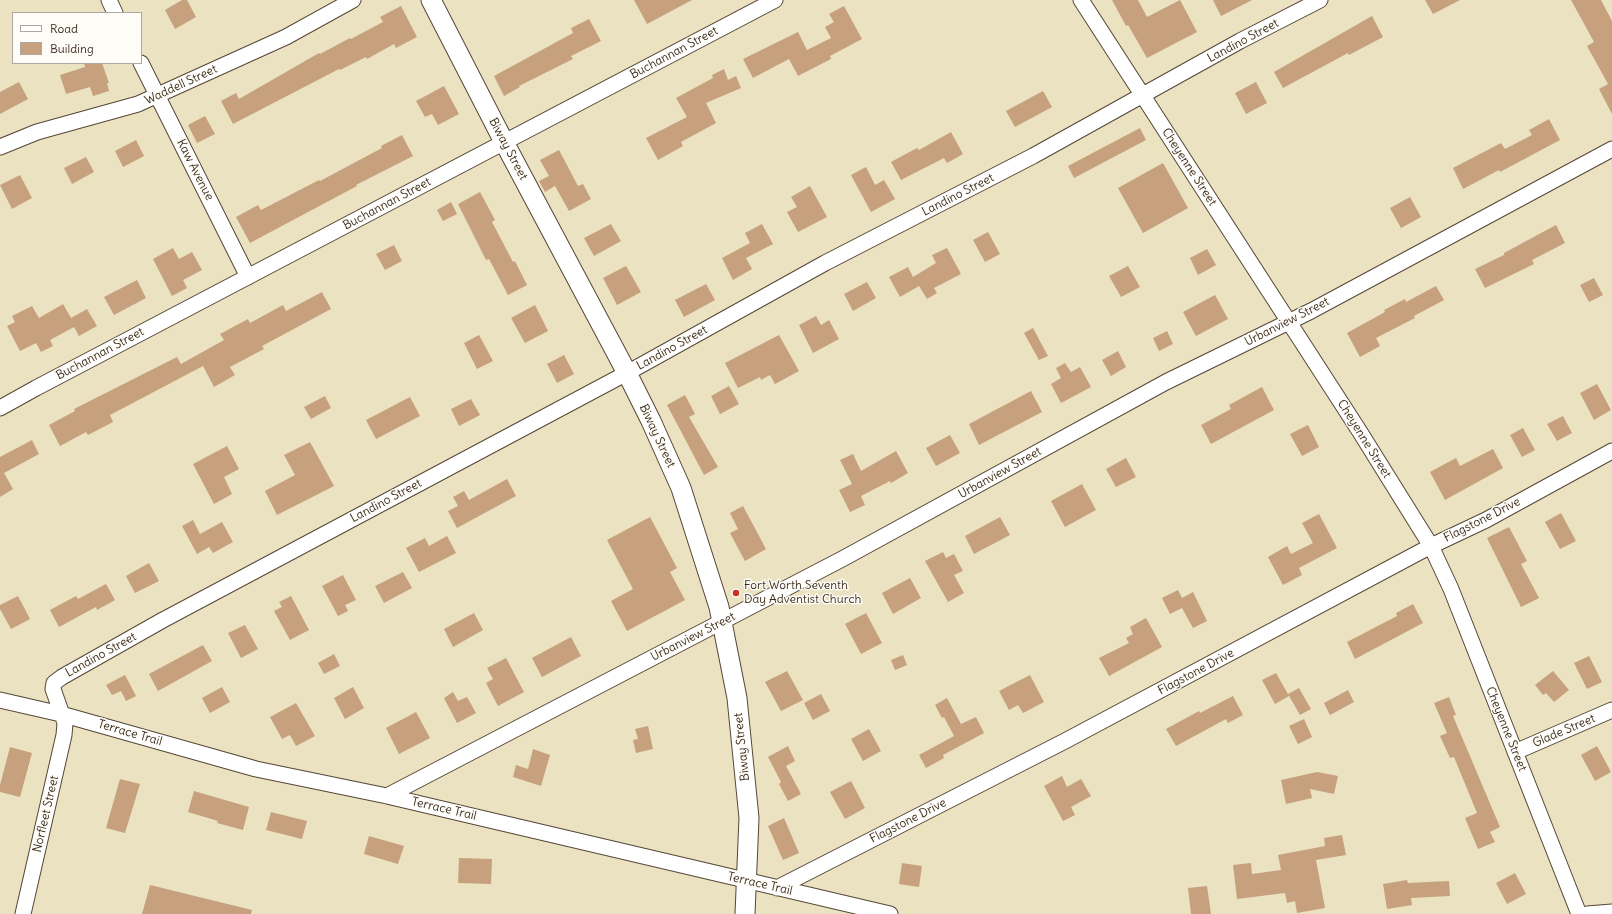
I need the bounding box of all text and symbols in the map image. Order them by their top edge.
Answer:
legend [12,12,142,64]
street label: Landino Street [1205,16,1281,66]
text: Road [50,21,78,36]
street label: Buchannan Street [628,24,720,82]
text: Building [50,41,94,56]
street label: Waddell Street [143,62,219,108]
street label: Biway Street [486,115,530,183]
street label: Cheyenne Street [1159,125,1219,209]
street label: Kaw Avenue [173,137,217,203]
street label: Landino Street [920,171,996,219]
street label: Buchannan Street [341,175,433,233]
street label: Urbanview Street [1242,295,1332,349]
street label: Landino Street [634,323,710,373]
street label: Buchannan Street [54,325,146,383]
street label: Cheyenne Street [1334,397,1394,481]
street label: Biway Street [636,402,678,470]
street label: Urbanview Street [956,444,1044,502]
street label: Landino Street [348,476,424,526]
street label: Flagstone Drive [1441,495,1523,545]
place label: Fort Worth Seventh Day Adventist Church [744,579,862,607]
marker: Fort Worth Seventh Day Adventist Church [731,588,741,598]
street label: Urbanview Street [648,610,738,664]
street label: Landino Street [63,630,139,680]
street label: Flagstone Drive [1156,646,1236,698]
street label: Cheyenne Street [1483,685,1529,773]
street label: Glade Street [1531,711,1597,751]
street label: Biway Street [731,712,753,782]
street label: Terrace Trail [96,717,164,749]
street label: Norfleet Street [30,774,62,854]
street label: Terrace Trail [410,795,478,823]
street label: Flagstone Drive [867,796,949,846]
street label: Terrace Trail [726,870,794,898]

